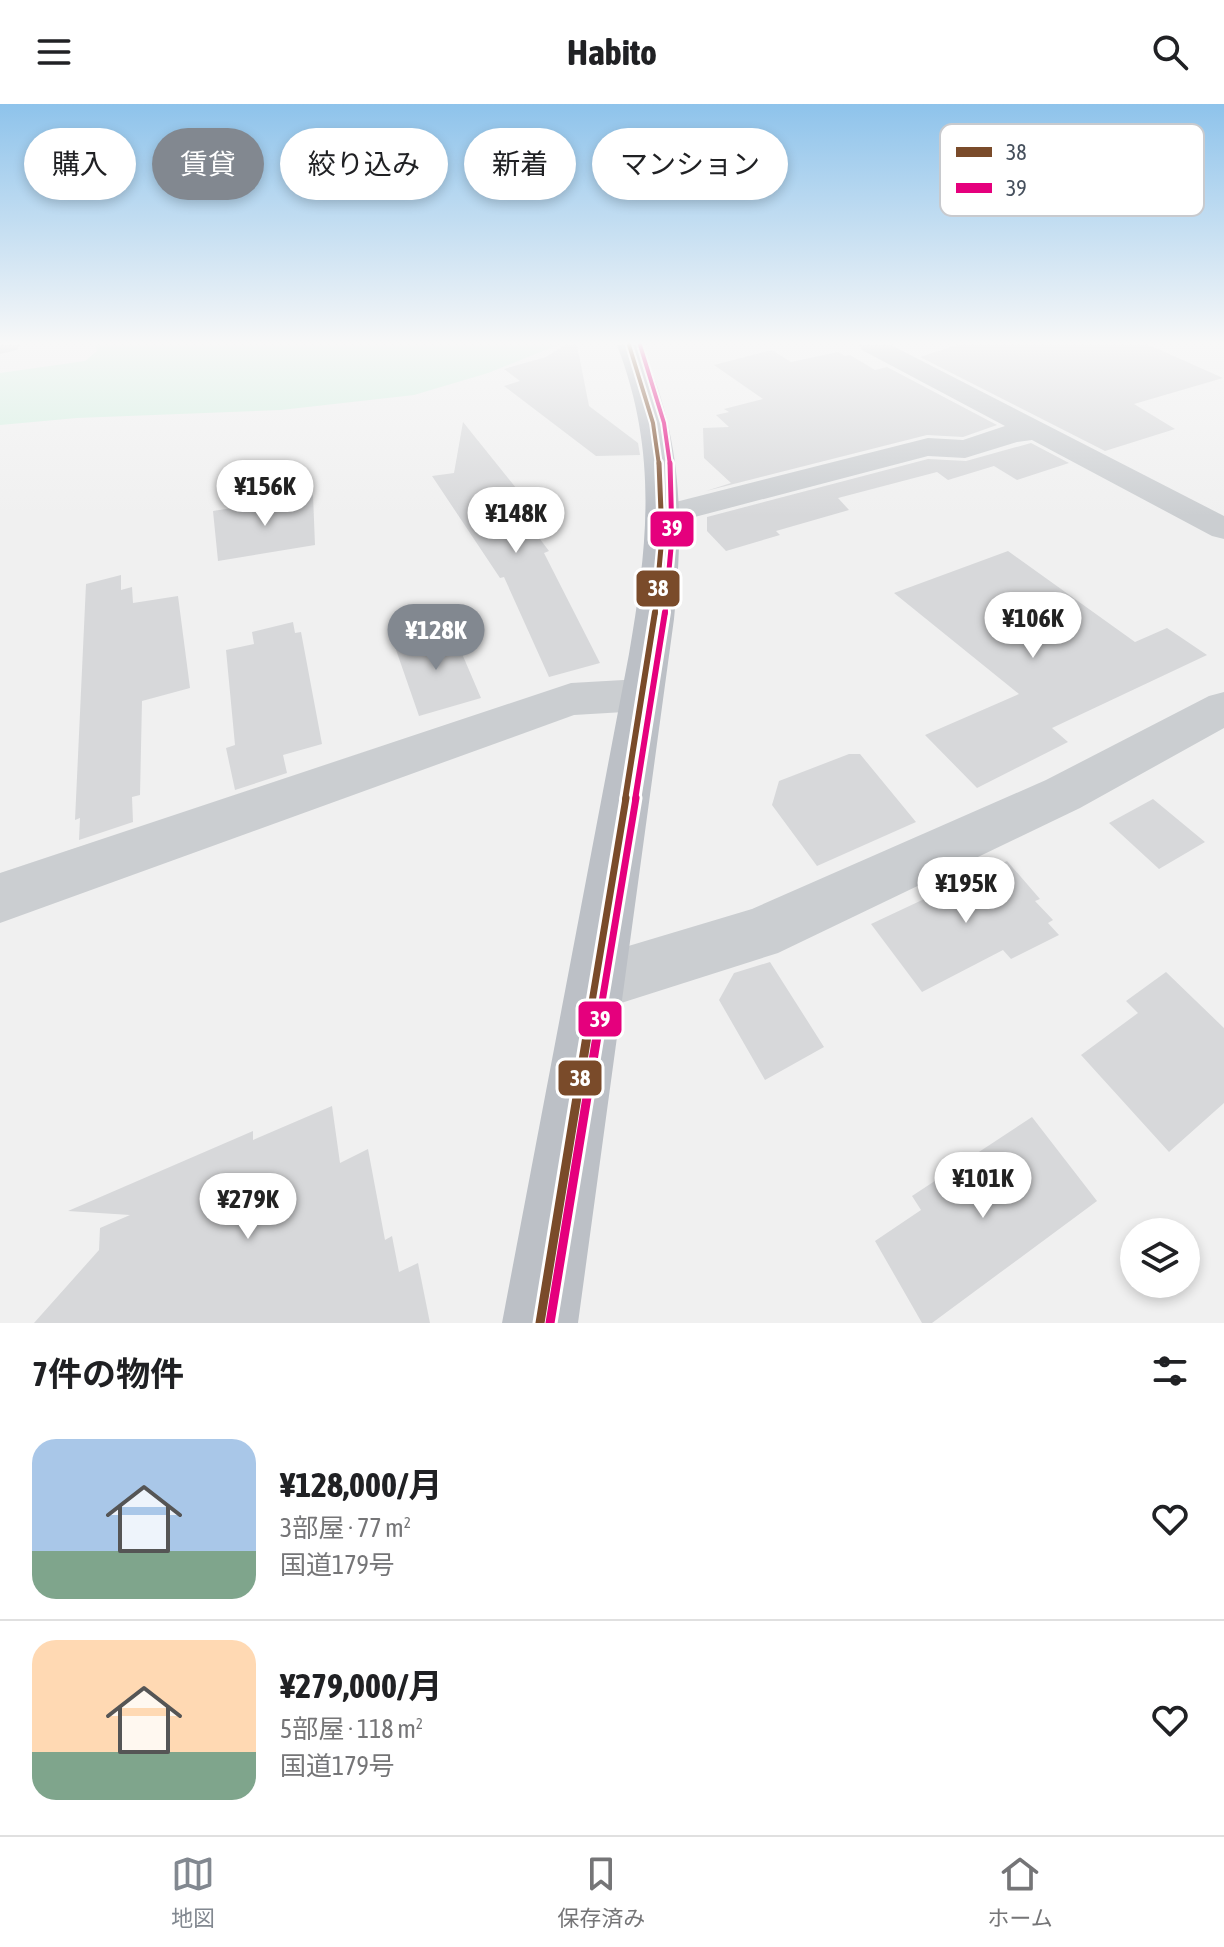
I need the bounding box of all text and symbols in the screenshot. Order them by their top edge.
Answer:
icon: menu [32,30,76,74]
icon: search [1148,30,1192,74]
text: Habito [567,31,657,73]
legend [940,124,1204,216]
chip: 購入 [24,128,136,200]
chip: 賃貸 [152,128,264,200]
chip: 絞り込み [280,128,448,200]
chip: 新着 [464,128,576,200]
chip: マンション [592,128,788,200]
text: 38 [1006,139,1027,165]
text: 39 [1006,175,1027,201]
pin: ¥156K [209,460,321,528]
text: ¥156K [235,471,295,501]
pin: ¥148K [460,487,572,555]
text: ¥148K [486,498,546,528]
line badge: 39 [649,510,695,548]
text: 39 [662,515,682,541]
line badge: 38 [635,569,681,608]
text: 38 [648,575,668,601]
pin: ¥106K [977,592,1089,660]
text: ¥106K [1003,603,1063,633]
pin: ¥128K [380,604,492,672]
text: ¥128K [406,615,466,645]
pin: ¥195K [910,857,1022,925]
text: ¥195K [936,868,996,898]
line badge: 39 [577,1000,623,1038]
text: 39 [590,1006,610,1032]
line badge: 38 [557,1059,603,1097]
text: 38 [570,1065,590,1091]
pin: ¥101K [927,1152,1039,1220]
text: ¥101K [953,1163,1013,1193]
pin: ¥279K [192,1173,304,1241]
text: ¥279K [218,1184,278,1214]
map controls [1120,1218,1200,1298]
button: layers [1120,1218,1200,1298]
icon: filters [1148,1349,1192,1393]
text: 7件の物件 [32,1354,184,1393]
text: ¥128,000/月 [280,1465,443,1504]
icon: home [96,1471,192,1567]
icon: heart [1148,1497,1192,1541]
text: 3部屋 · 77 m² [280,1513,411,1543]
text: 国道179号 [280,1550,395,1580]
text: ¥279,000/月 [280,1666,443,1705]
icon: home [96,1672,192,1768]
icon: heart [1148,1698,1192,1742]
text: 5部屋 · 118 m² [280,1714,423,1744]
text: 国道179号 [280,1751,395,1781]
tab: 地図 [171,1852,215,1932]
tab: 保存済み [557,1852,645,1932]
tab: ホーム [988,1852,1053,1932]

